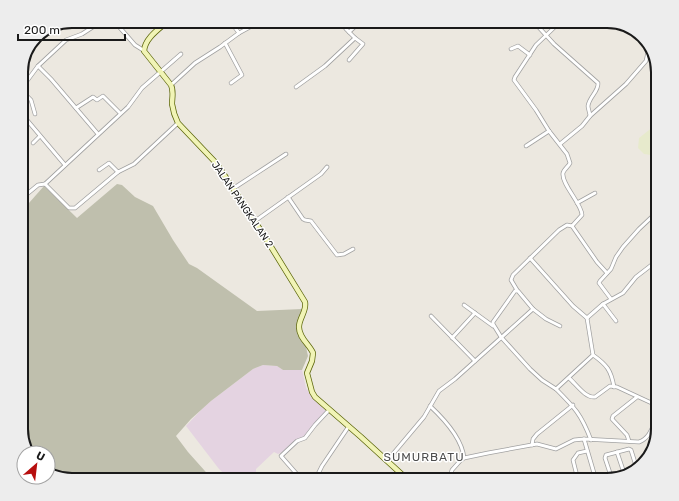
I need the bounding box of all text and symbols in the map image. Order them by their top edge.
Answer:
scale bar [18,16,125,42]
text: 200 m [24,23,60,37]
street label: JALAN PANGKALAN 2 [209,159,276,250]
north arrow [16,445,56,485]
text: U [34,449,47,464]
district label: SUMURBATU [383,450,465,464]

